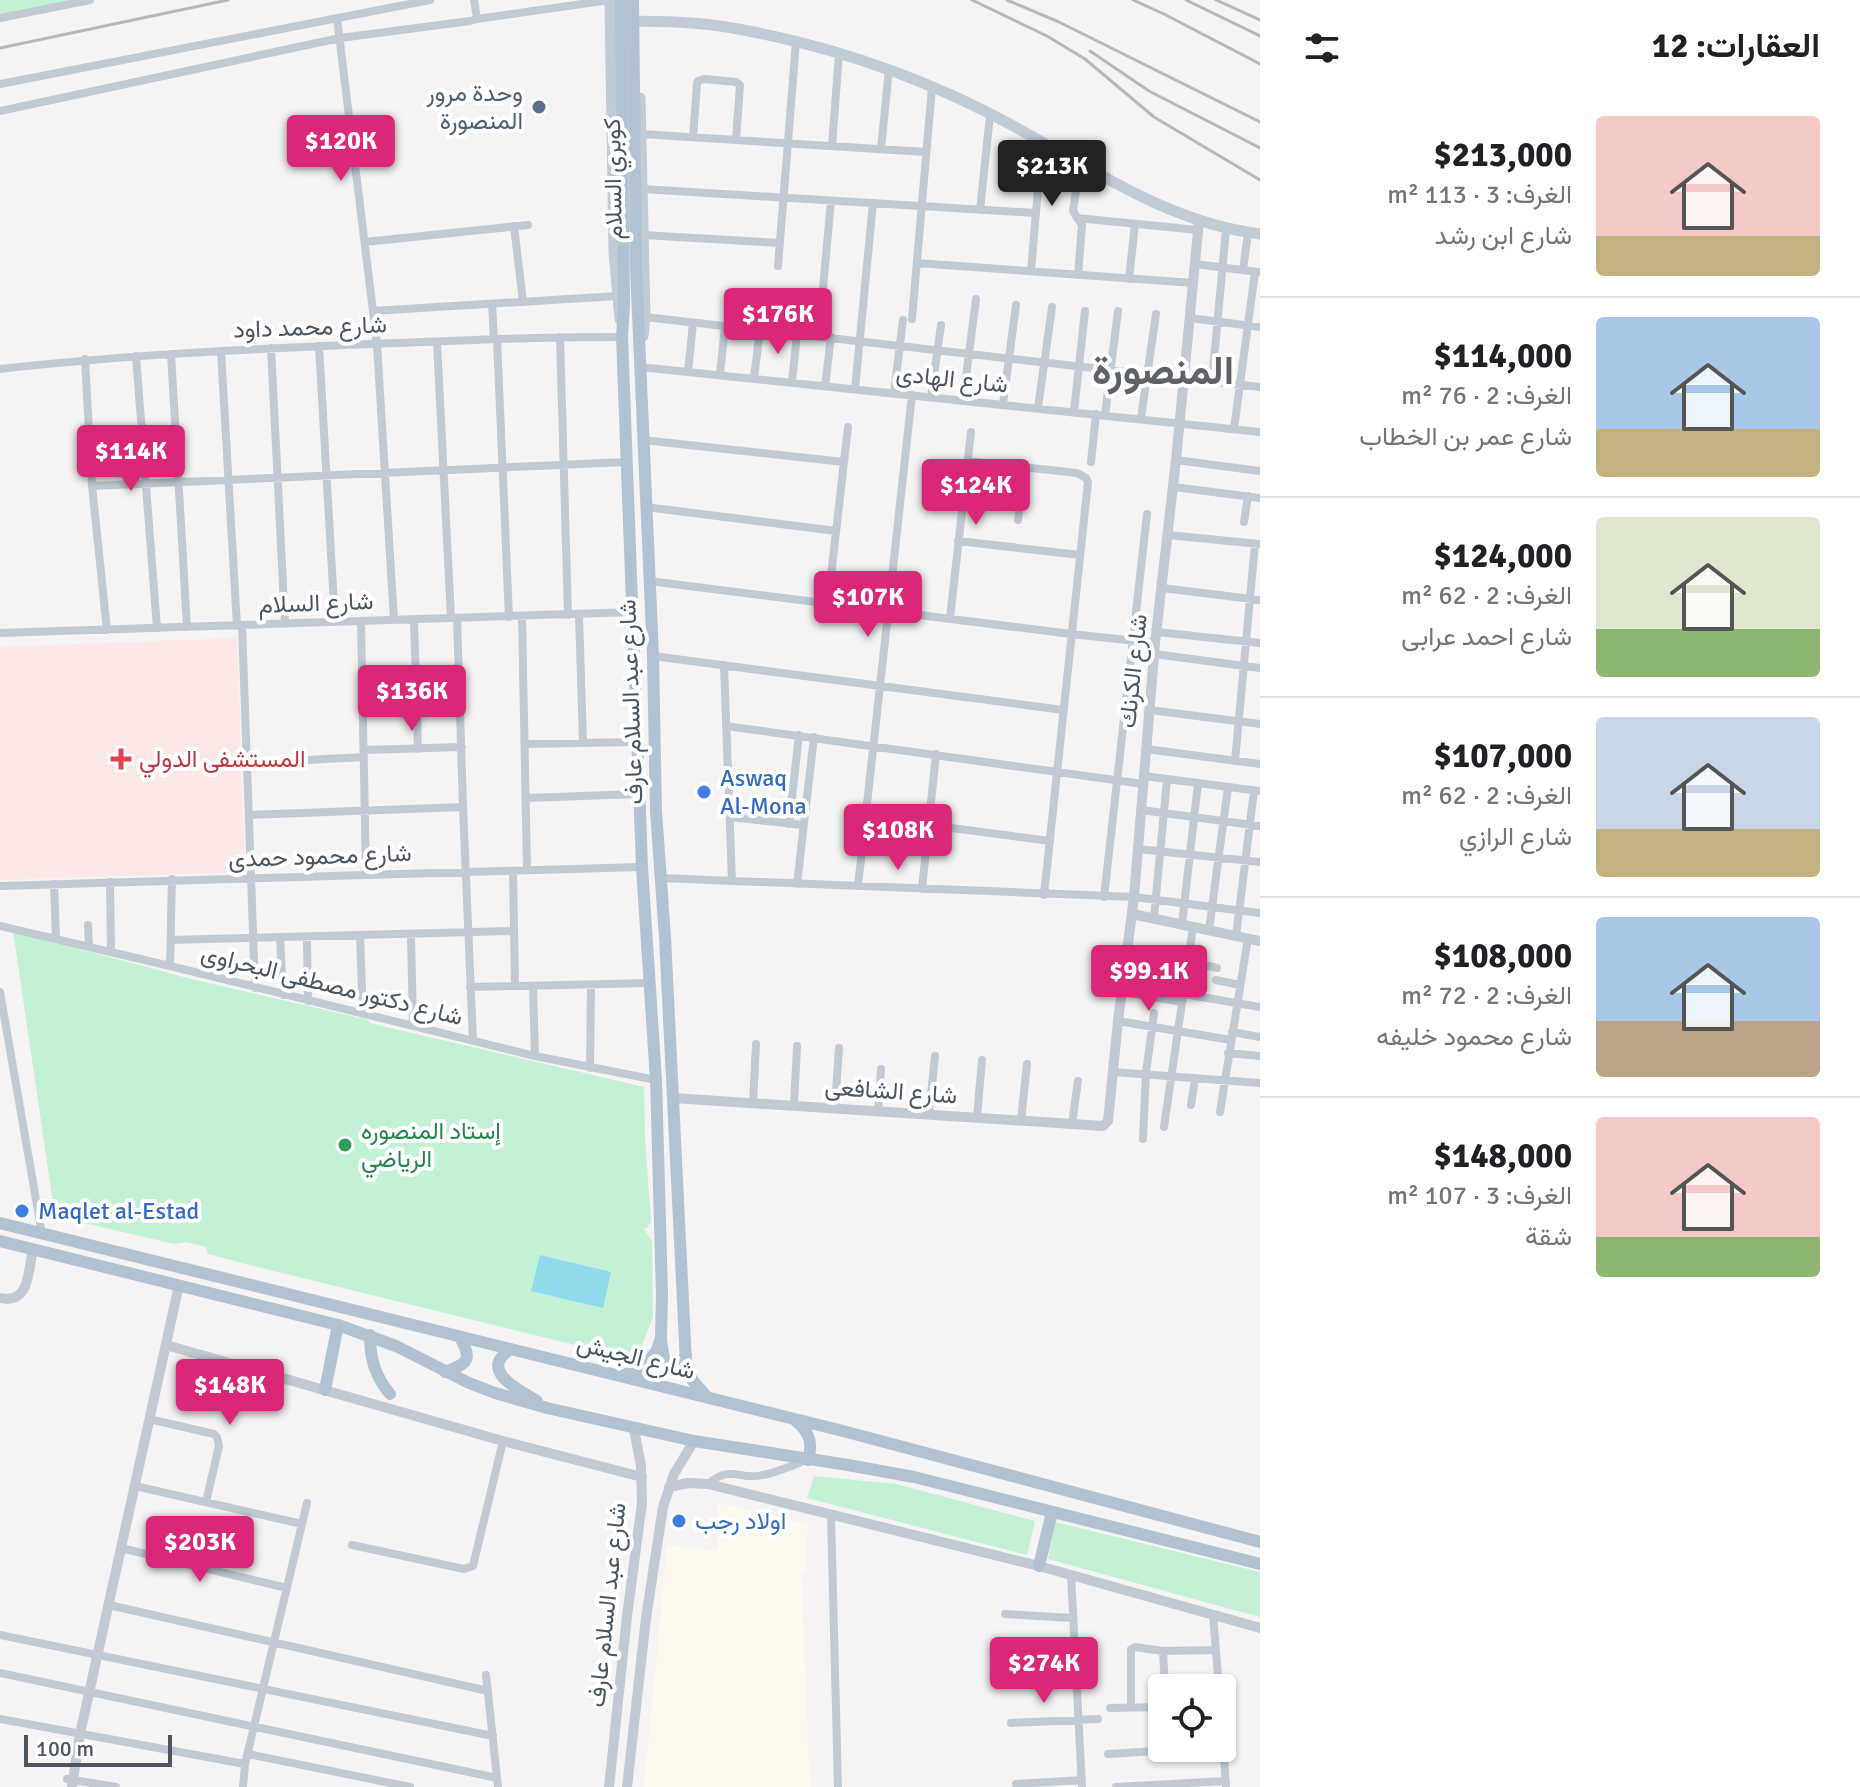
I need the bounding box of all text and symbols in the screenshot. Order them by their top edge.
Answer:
text: العقارات: 12 [1652,25,1820,67]
icon: filters [1300,26,1344,70]
place label: وحدة مرور المنصورة [425,78,523,136]
marker: وحدة مرور المنصورة [530,98,548,116]
pin: $120K [285,115,397,183]
street label: كوبري السلام [597,118,633,240]
text: $120K [305,125,377,157]
text: $213,000 [1433,134,1572,176]
pin: $213K [996,140,1108,208]
icon: home [1660,148,1756,244]
text: $213K [1016,150,1088,182]
text: الغرف: 3 · 113 m² [1387,179,1572,211]
text: شارع ابن رشد [1435,220,1572,252]
pin: $176K [722,288,834,356]
text: $176K [742,298,814,330]
street label: شارع محمد داود [233,309,387,346]
text: $114,000 [1433,335,1572,377]
district label: المنصورة [1092,346,1234,396]
icon: home [1660,349,1756,445]
street label: شارع الهادى [894,358,1010,401]
text: الغرف: 2 · 76 m² [1401,380,1572,412]
text: شارع عمر بن الخطاب [1359,421,1572,453]
pin: $114K [75,425,187,493]
text: $114K [95,435,167,467]
pin: $124K [920,459,1032,527]
text: $124K [940,469,1012,501]
text: $124,000 [1433,535,1572,577]
icon: home [1660,549,1756,645]
pin: $107K [812,571,924,639]
text: الغرف: 2 · 62 m² [1401,580,1572,612]
text: $107K [832,581,904,613]
street label: شارع السلام [258,586,374,621]
street label: شارع عبد السلام عارف [612,599,651,805]
street label: شارع الكرنك [1112,612,1155,730]
text: شارع احمد عرابى [1401,621,1572,653]
pin: $136K [356,665,468,733]
text: $136K [376,675,448,707]
text: $107,000 [1433,735,1572,777]
place label: المستشفى الدولي [139,744,306,778]
marker: المستشفى الدولي [110,748,132,770]
icon: home [1660,749,1756,845]
place label: Aswaq Al-Mona [720,763,807,821]
text: الغرف: 2 · 62 m² [1401,780,1572,812]
marker: Aswaq Al-Mona [695,783,713,801]
pin: $108K [842,804,954,872]
text: $108K [862,814,934,846]
text: شارع الرازي [1459,821,1572,853]
street label: شارع محمود حمدى [228,838,412,875]
text: $108,000 [1433,935,1572,977]
street label: شارع دكتور مصطفى البحراوى [198,938,466,1033]
pin: $99.1K [1084,945,1214,1013]
icon: home [1660,949,1756,1045]
text: $99.1K [1109,955,1189,987]
text: الغرف: 2 · 72 m² [1401,980,1572,1012]
text: شارع محمود خليفه [1376,1021,1572,1053]
street label: شارع الشافعى [824,1071,958,1112]
place label: إستاد المنصوره الرياضي [361,1116,501,1178]
text: $148,000 [1433,1135,1572,1177]
marker: إستاد المنصوره الرياضي [336,1136,354,1154]
icon: home [1660,1149,1756,1245]
text: الغرف: 3 · 107 m² [1387,1180,1572,1212]
place label: Maqlet al-Estad [38,1196,199,1226]
marker: Maqlet al-Estad [13,1202,31,1220]
text: شقة [1525,1221,1572,1253]
street label: شارع الجيش [574,1328,698,1387]
pin: $148K [174,1359,286,1427]
text: $148K [194,1369,266,1401]
street label: شارع عبد السلام عارف [581,1501,634,1709]
place label: اولاد رجب [695,1506,786,1536]
marker: اولاد رجب [670,1512,688,1530]
pin: $203K [144,1516,256,1584]
text: $203K [164,1526,236,1558]
pin: $274K [988,1637,1100,1705]
text: $274K [1008,1647,1080,1679]
map controls [1148,1674,1236,1762]
button: locate [1148,1674,1236,1762]
scale bar [24,1731,172,1767]
text: 100 m [36,1735,94,1762]

